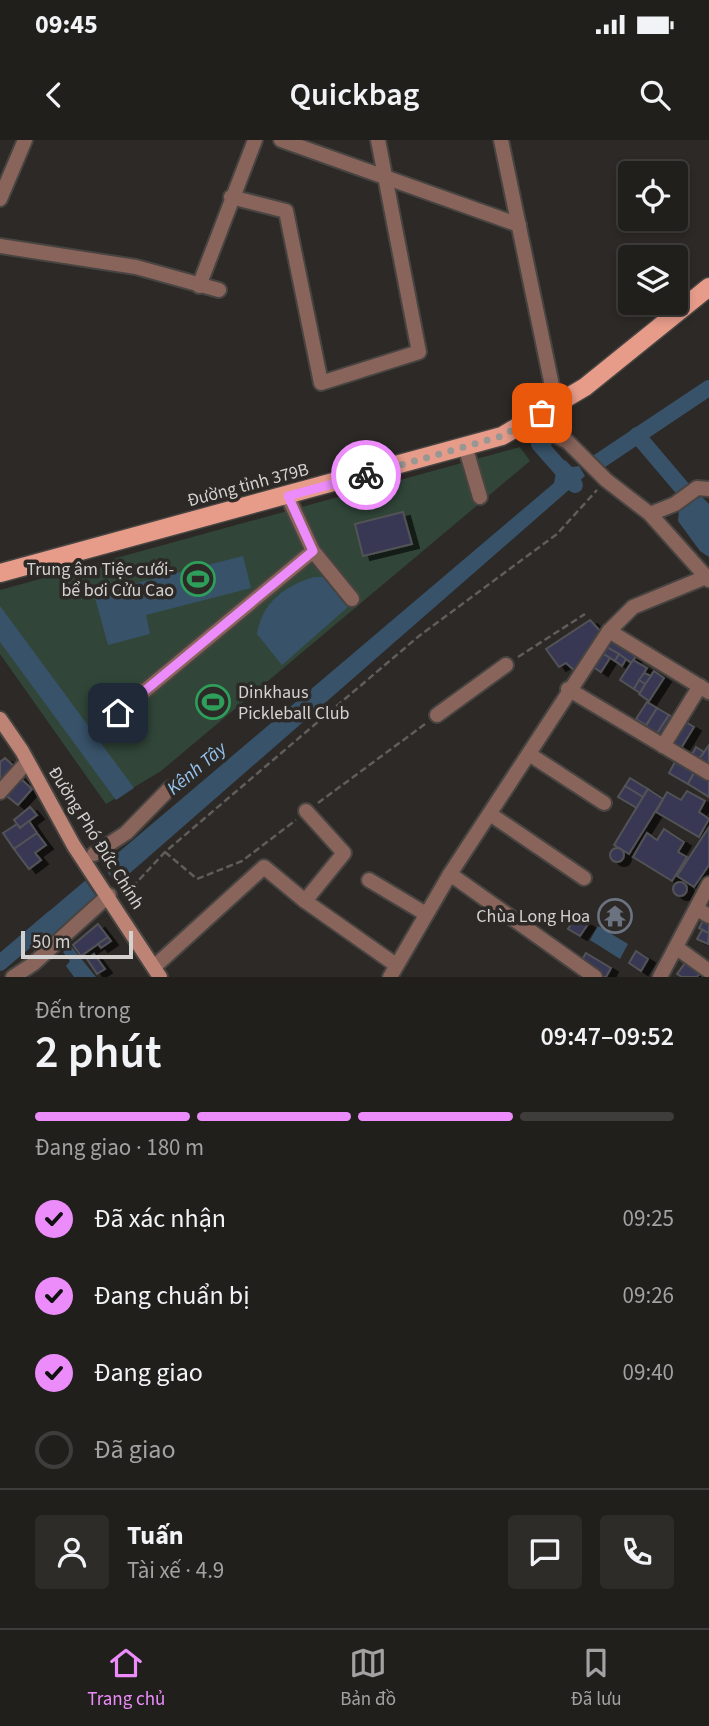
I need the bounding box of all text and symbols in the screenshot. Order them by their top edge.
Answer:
text: 09:45 [35,6,98,43]
text: Quickbag [289,72,420,118]
icon: back [35,76,73,114]
icon: search [636,76,674,114]
map controls [618,161,688,315]
button: locate [618,161,688,231]
button: layers [618,245,688,315]
pin [512,383,572,443]
icon: bag [523,394,561,432]
courier [331,440,401,510]
icon: bike [347,456,385,494]
street label: Đường tỉnh 379B [185,457,311,513]
place label: Trung âm Tiệc cưới- bể bơi Cửu Cao [26,557,174,603]
sports icon: Trung âm Tiệc cưới- bể bơi Cửu Cao [179,560,217,598]
place label: Dinkhaus Pickleball Club [238,680,349,726]
pin [88,683,148,743]
sports icon: Dinkhaus Pickleball Club [194,683,232,721]
icon: home [99,694,137,732]
water label: Kênh Tây [161,735,234,802]
street label: Đường Phó Đức Chính [42,762,150,914]
temple icon: Chùa Long Hoa [596,897,634,935]
place label: Chùa Long Hoa [476,904,590,929]
scale bar [21,928,133,960]
text: 50 m [32,929,70,956]
text: Đến trong [35,994,130,1027]
text: 09:47–09:52 [541,1018,674,1055]
text: 2 phút [35,1020,162,1085]
text: Đang giao · 180 m [35,1131,204,1164]
icon: check [35,1200,73,1238]
text: Đã xác nhận [94,1200,226,1237]
text: 09:25 [623,1202,674,1235]
icon: check [35,1277,73,1315]
text: Đang chuẩn bị [94,1277,250,1314]
text: 09:26 [623,1279,674,1312]
icon: check [35,1354,73,1392]
text: Đang giao [94,1354,203,1391]
text: 09:40 [623,1356,674,1389]
text: Đã giao [94,1431,176,1468]
button: person [35,1515,109,1589]
button: chat [508,1515,582,1589]
button: phone [600,1515,674,1589]
text: Tuấn [127,1517,184,1554]
text: Tài xế · 4.9 [127,1554,224,1587]
tab: Trang chủ [87,1644,165,1713]
tab: Bản đồ [340,1644,396,1713]
tab: Đã lưu [571,1644,622,1713]

